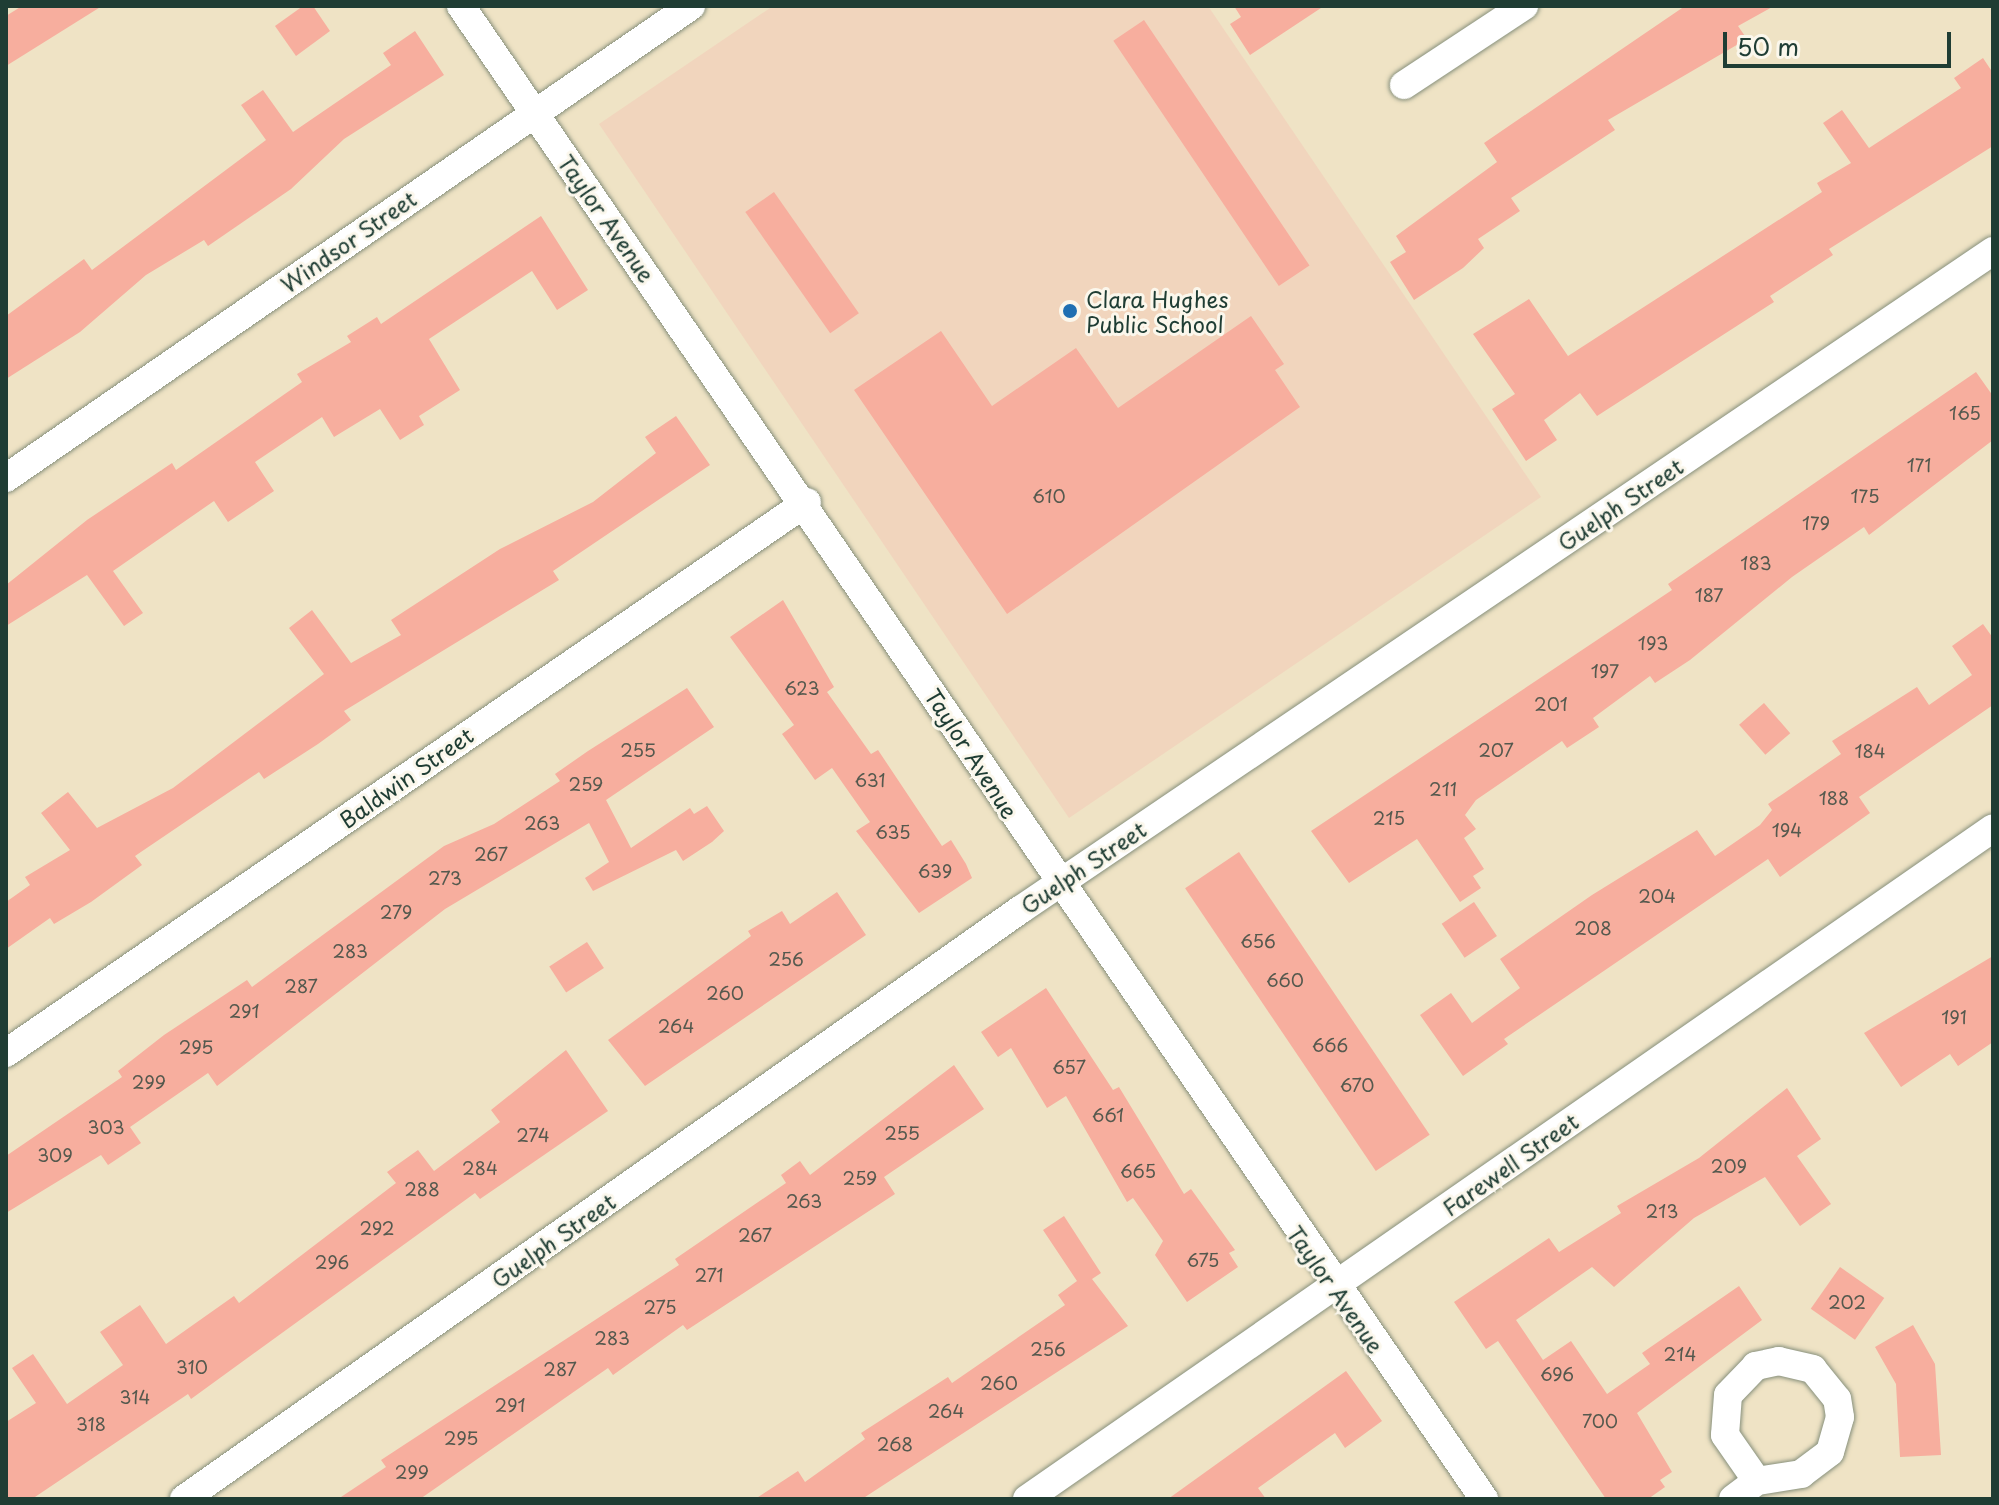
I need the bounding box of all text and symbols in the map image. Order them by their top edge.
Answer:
scale bar [1727,16,1955,66]
text: 50 m [1737,28,1799,64]
street label: Taylor Avenue [553,149,661,287]
street label: Windsor Street [274,184,422,298]
place label: Clara Hughes Public School [1086,285,1229,336]
marker: Clara Hughes Public School [1061,302,1079,320]
house number: 165 [1949,402,1981,424]
street label: Guelph Street [1552,452,1688,556]
house number: 171 [1907,454,1931,476]
house number: 610 [1032,485,1066,507]
house number: 175 [1850,485,1880,507]
house number: 179 [1802,512,1830,534]
house number: 183 [1740,552,1772,574]
house number: 187 [1695,584,1723,606]
house number: 193 [1638,632,1668,654]
house number: 197 [1591,660,1619,682]
house number: 623 [784,677,820,699]
street label: Taylor Avenue [920,683,1024,823]
house number: 201 [1534,693,1568,715]
street label: Baldwin Street [334,721,478,833]
house number: 255 [620,739,656,761]
house number: 207 [1478,739,1514,761]
house number: 184 [1854,740,1886,762]
house number: 631 [854,769,886,791]
house number: 259 [569,773,603,795]
house number: 211 [1429,778,1457,800]
house number: 188 [1819,787,1849,809]
house number: 215 [1373,807,1405,829]
house number: 263 [524,812,560,834]
street label: Guelph Street [1015,815,1151,919]
house number: 194 [1772,819,1802,841]
house number: 635 [875,821,911,843]
house number: 267 [474,843,508,865]
house number: 639 [918,860,952,882]
house number: 273 [428,867,462,889]
house number: 204 [1638,885,1676,907]
house number: 279 [380,901,412,923]
house number: 208 [1574,917,1612,939]
house number: 656 [1240,930,1276,952]
house number: 283 [332,940,368,962]
house number: 256 [768,948,804,970]
house number: 660 [1266,969,1304,991]
house number: 287 [284,975,318,997]
house number: 260 [706,982,744,1004]
house number: 291 [228,1000,260,1022]
house number: 191 [1941,1006,1967,1028]
house number: 264 [658,1015,694,1037]
house number: 666 [1312,1034,1348,1056]
house number: 295 [179,1036,213,1058]
house number: 657 [1052,1056,1086,1078]
house number: 299 [132,1071,166,1093]
house number: 670 [1340,1074,1374,1096]
house number: 661 [1092,1104,1124,1126]
street label: Farewell Street [1436,1107,1584,1221]
house number: 303 [88,1116,124,1138]
house number: 255 [884,1122,920,1144]
house number: 274 [516,1124,550,1146]
house number: 309 [37,1144,73,1166]
house number: 209 [1711,1155,1747,1177]
house number: 284 [462,1157,498,1179]
house number: 665 [1120,1160,1156,1182]
house number: 259 [843,1167,877,1189]
house number: 288 [404,1178,440,1200]
street label: Guelph Street [485,1187,621,1293]
house number: 263 [786,1190,822,1212]
house number: 213 [1646,1200,1678,1222]
house number: 292 [359,1217,395,1239]
street label: Taylor Avenue [1282,1220,1390,1358]
house number: 267 [738,1224,772,1246]
house number: 675 [1187,1249,1219,1271]
house number: 296 [315,1251,349,1273]
house number: 271 [694,1264,724,1286]
house number: 202 [1828,1291,1866,1313]
house number: 275 [643,1296,677,1318]
house number: 283 [594,1327,630,1349]
house number: 256 [1030,1338,1066,1360]
house number: 214 [1664,1343,1696,1365]
house number: 310 [176,1356,208,1378]
house number: 287 [543,1358,577,1380]
house number: 696 [1540,1363,1574,1385]
house number: 260 [980,1372,1018,1394]
house number: 314 [120,1386,150,1408]
house number: 291 [494,1394,526,1416]
house number: 264 [928,1400,964,1422]
house number: 700 [1582,1410,1618,1432]
house number: 318 [76,1413,106,1435]
house number: 295 [444,1427,478,1449]
house number: 268 [877,1433,913,1455]
house number: 299 [395,1461,429,1483]

